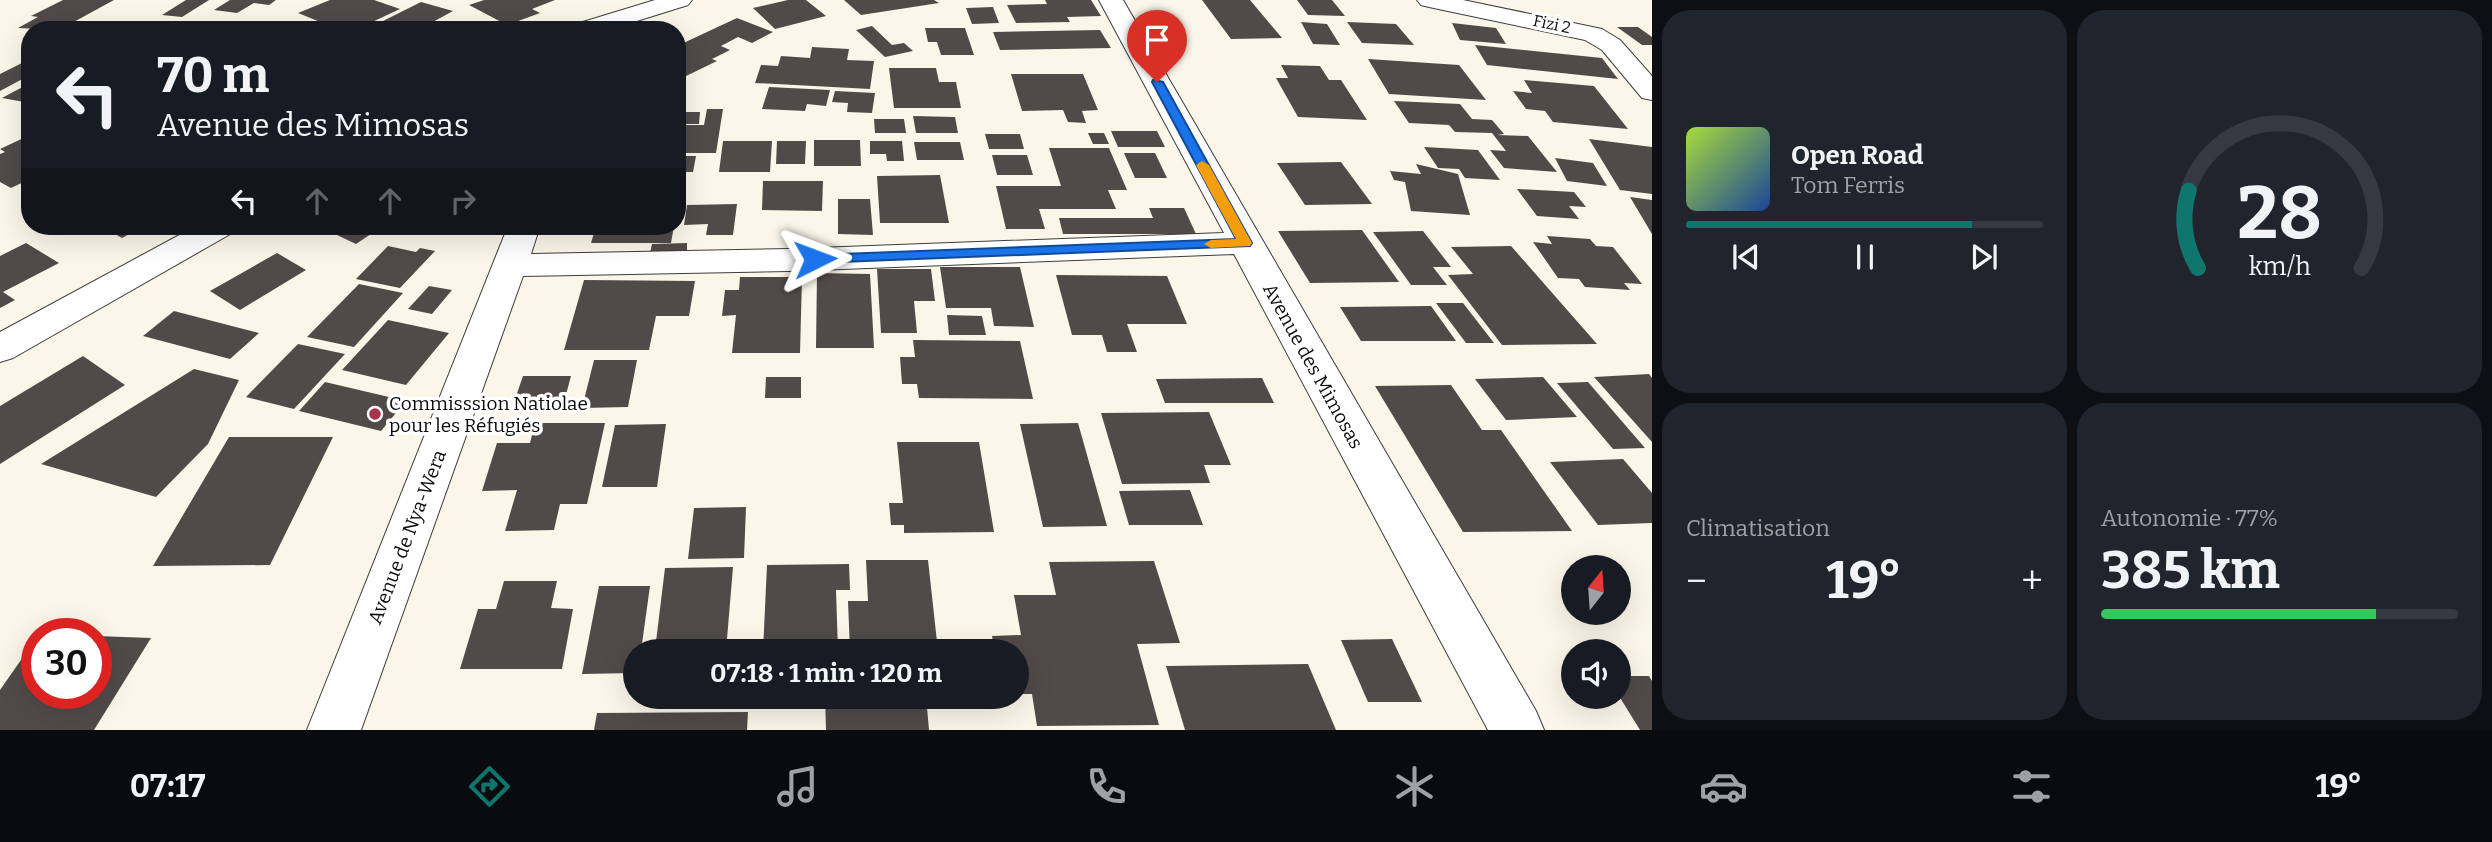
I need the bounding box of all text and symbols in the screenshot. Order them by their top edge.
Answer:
pin [1127,10,1187,82]
street label: Fizi 2 [1532,11,1572,37]
icon: arrive [1138,21,1176,59]
text: 70 m [157,46,269,105]
icon: left [42,49,133,140]
text: Avenue des Mimosas [157,106,469,144]
text: Open Road [1791,140,1923,171]
text: 28 [2237,170,2322,257]
text: Tom Ferris [1791,171,1905,199]
icon: left [225,182,263,220]
icon: ahead [298,182,336,220]
icon: ahead [371,182,409,220]
icon: right [444,182,482,220]
position arrow [778,222,852,296]
icon: previous [1727,238,1765,276]
icon: pause [1846,238,1884,276]
icon: next [1965,238,2003,276]
text: km/h [2249,252,2311,282]
street label: Avenue des Mimosas [1258,279,1368,453]
place label: Commisssion Natiolae pour les Réfugiés [389,392,588,437]
marker: Commisssion Natiolae pour les Réfugiés [367,406,383,422]
street label: Avenue de Nya-Wera [363,446,451,627]
text: Autonomie · 77% [2101,504,2278,532]
text: Climatisation [1686,514,1830,542]
text: 385 km [2101,539,2280,602]
text: 19° [1826,549,1902,612]
north arrow [1561,555,1631,625]
map controls [1561,555,1631,709]
text: − [1686,558,1707,604]
text: + [2021,558,2043,604]
speed limit sign: 30 [21,618,112,709]
button: sound [1561,639,1631,709]
text: 07:18 · 1 min · 120 m [710,658,942,689]
icon: directions [465,762,514,811]
icon: music [773,762,822,811]
icon: phone [1082,762,1131,811]
icon: climate [1390,762,1439,811]
icon: car [1699,762,1748,811]
icon: filters [2007,762,2056,811]
text: 07:17 [130,767,205,805]
text: 19° [2316,767,2362,805]

